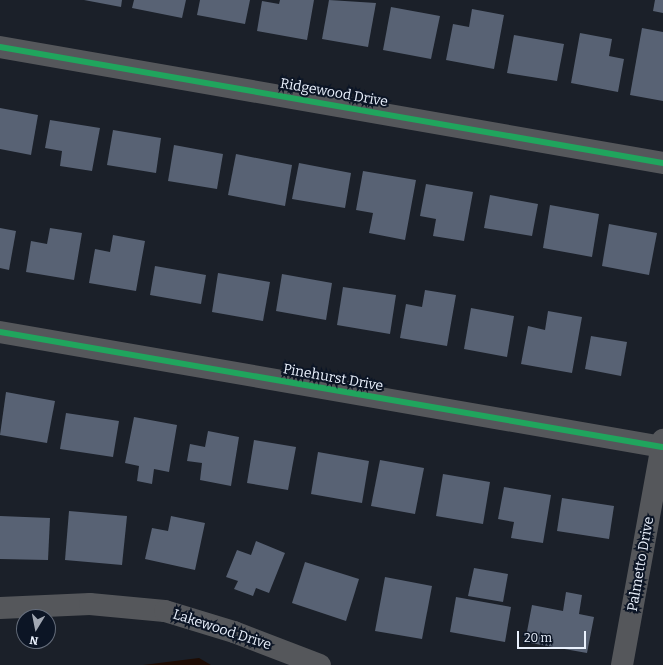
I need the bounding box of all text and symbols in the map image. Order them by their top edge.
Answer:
street label: Ridgewood Drive [279,75,389,111]
street label: Pinehurst Drive [282,361,384,395]
street label: Palmetto Drive [624,515,658,613]
street label: Lakewood Drive [171,606,273,654]
north arrow [16,609,56,649]
scale bar [519,623,588,649]
text: 20 m [524,631,552,645]
text: N [29,633,39,647]

